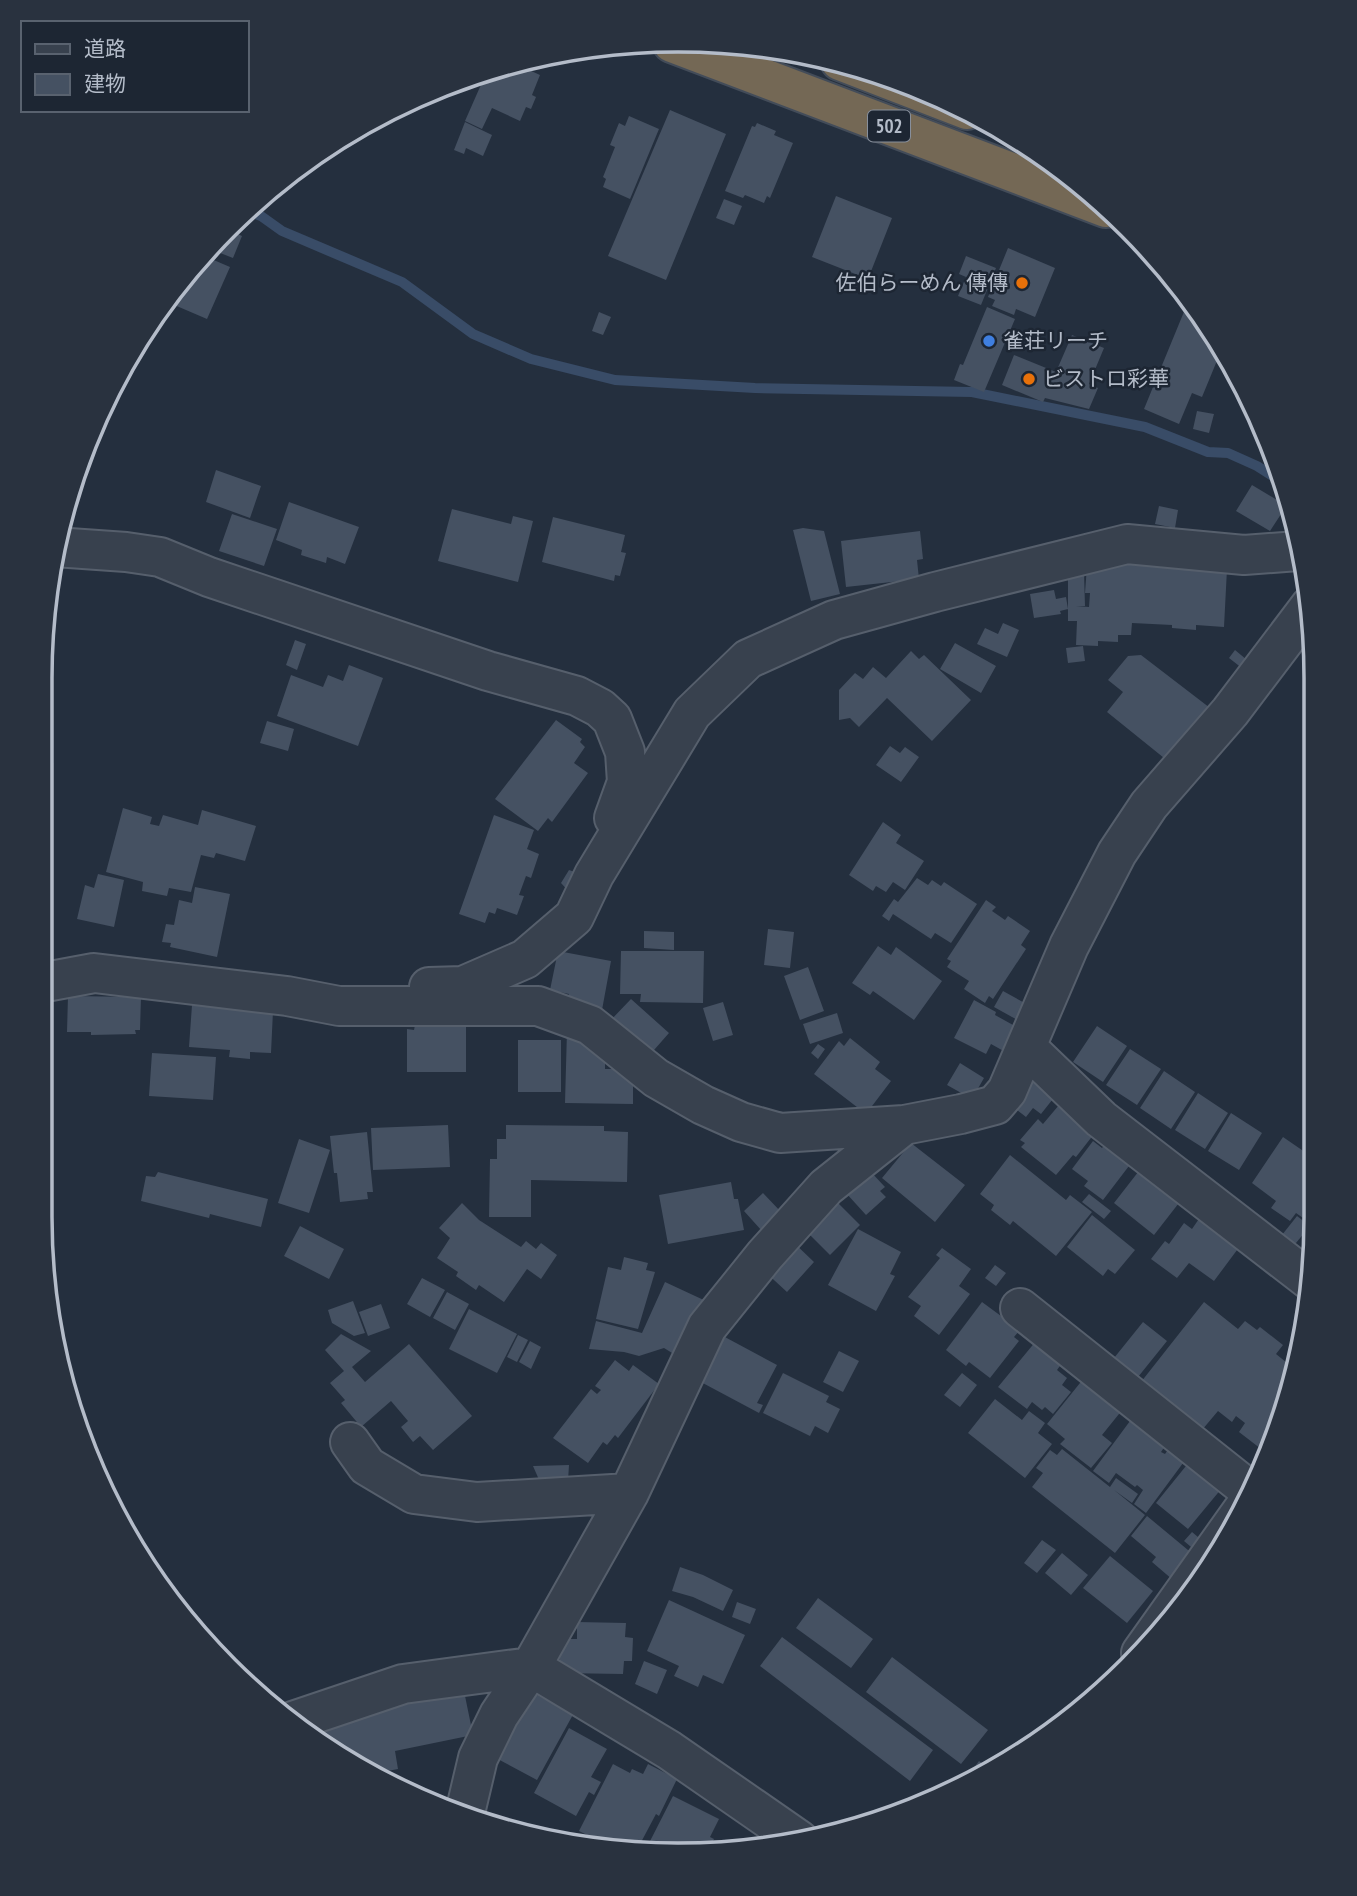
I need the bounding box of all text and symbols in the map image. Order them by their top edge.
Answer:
legend [21,21,248,112]
text: 道路 [84,35,126,62]
text: 建物 [84,70,126,97]
road number: 502 [868,110,910,142]
place label: 佐伯らーめん 傳傳 [836,269,1008,296]
marker: 佐伯らーめん 傳傳 [1014,275,1030,291]
place label: 雀荘リーチ [1003,327,1108,354]
marker: 雀荘リーチ [981,333,997,349]
place label: ビストロ彩華 [1043,365,1169,392]
marker: ビストロ彩華 [1021,371,1037,387]

